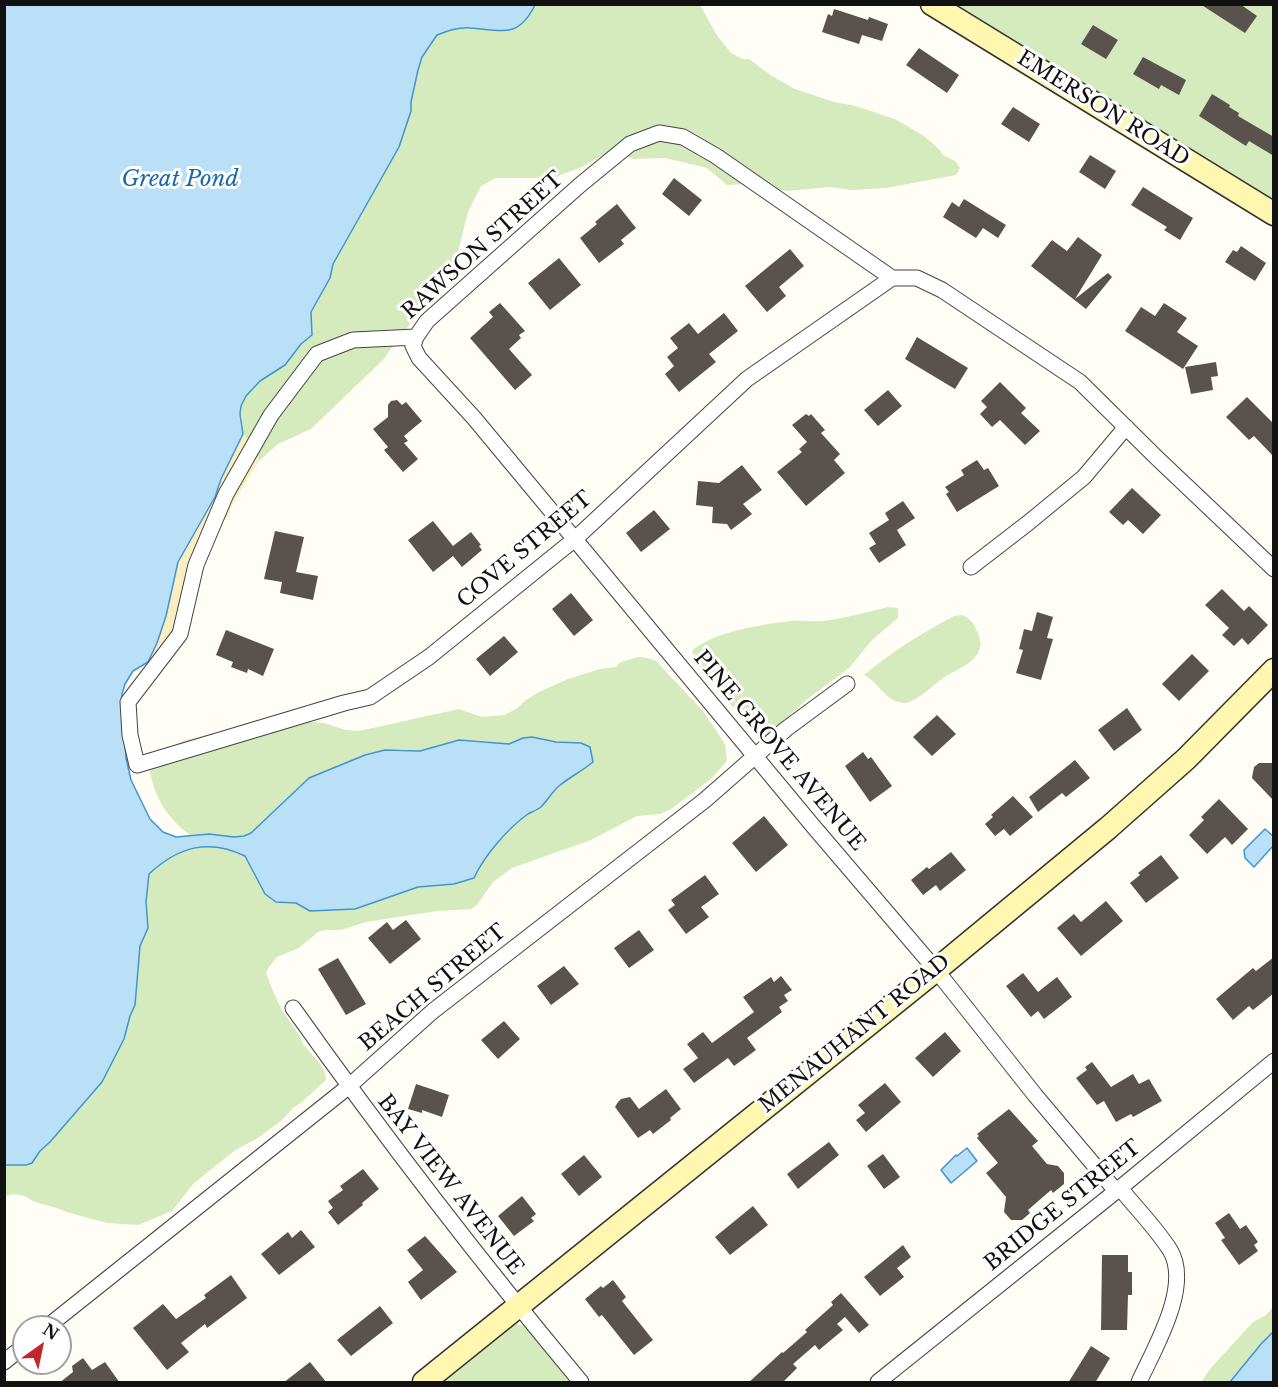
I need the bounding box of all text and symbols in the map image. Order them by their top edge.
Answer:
street label: EMERSON ROAD [1012,46,1194,172]
water label: Great Pond [121,167,239,193]
street label: RAWSON STREET [397,167,569,325]
street label: COVE STREET [453,486,597,614]
street label: PINE GROVE AVENUE [688,646,870,856]
street label: BEACH STREET [355,919,511,1057]
street label: MENAUHANT ROAD [755,949,955,1119]
street label: BAY VIEW AVENUE [372,1090,528,1280]
street label: BRIDGE STREET [980,1135,1146,1277]
north arrow [12,1315,72,1375]
text: N [39,1319,62,1344]

